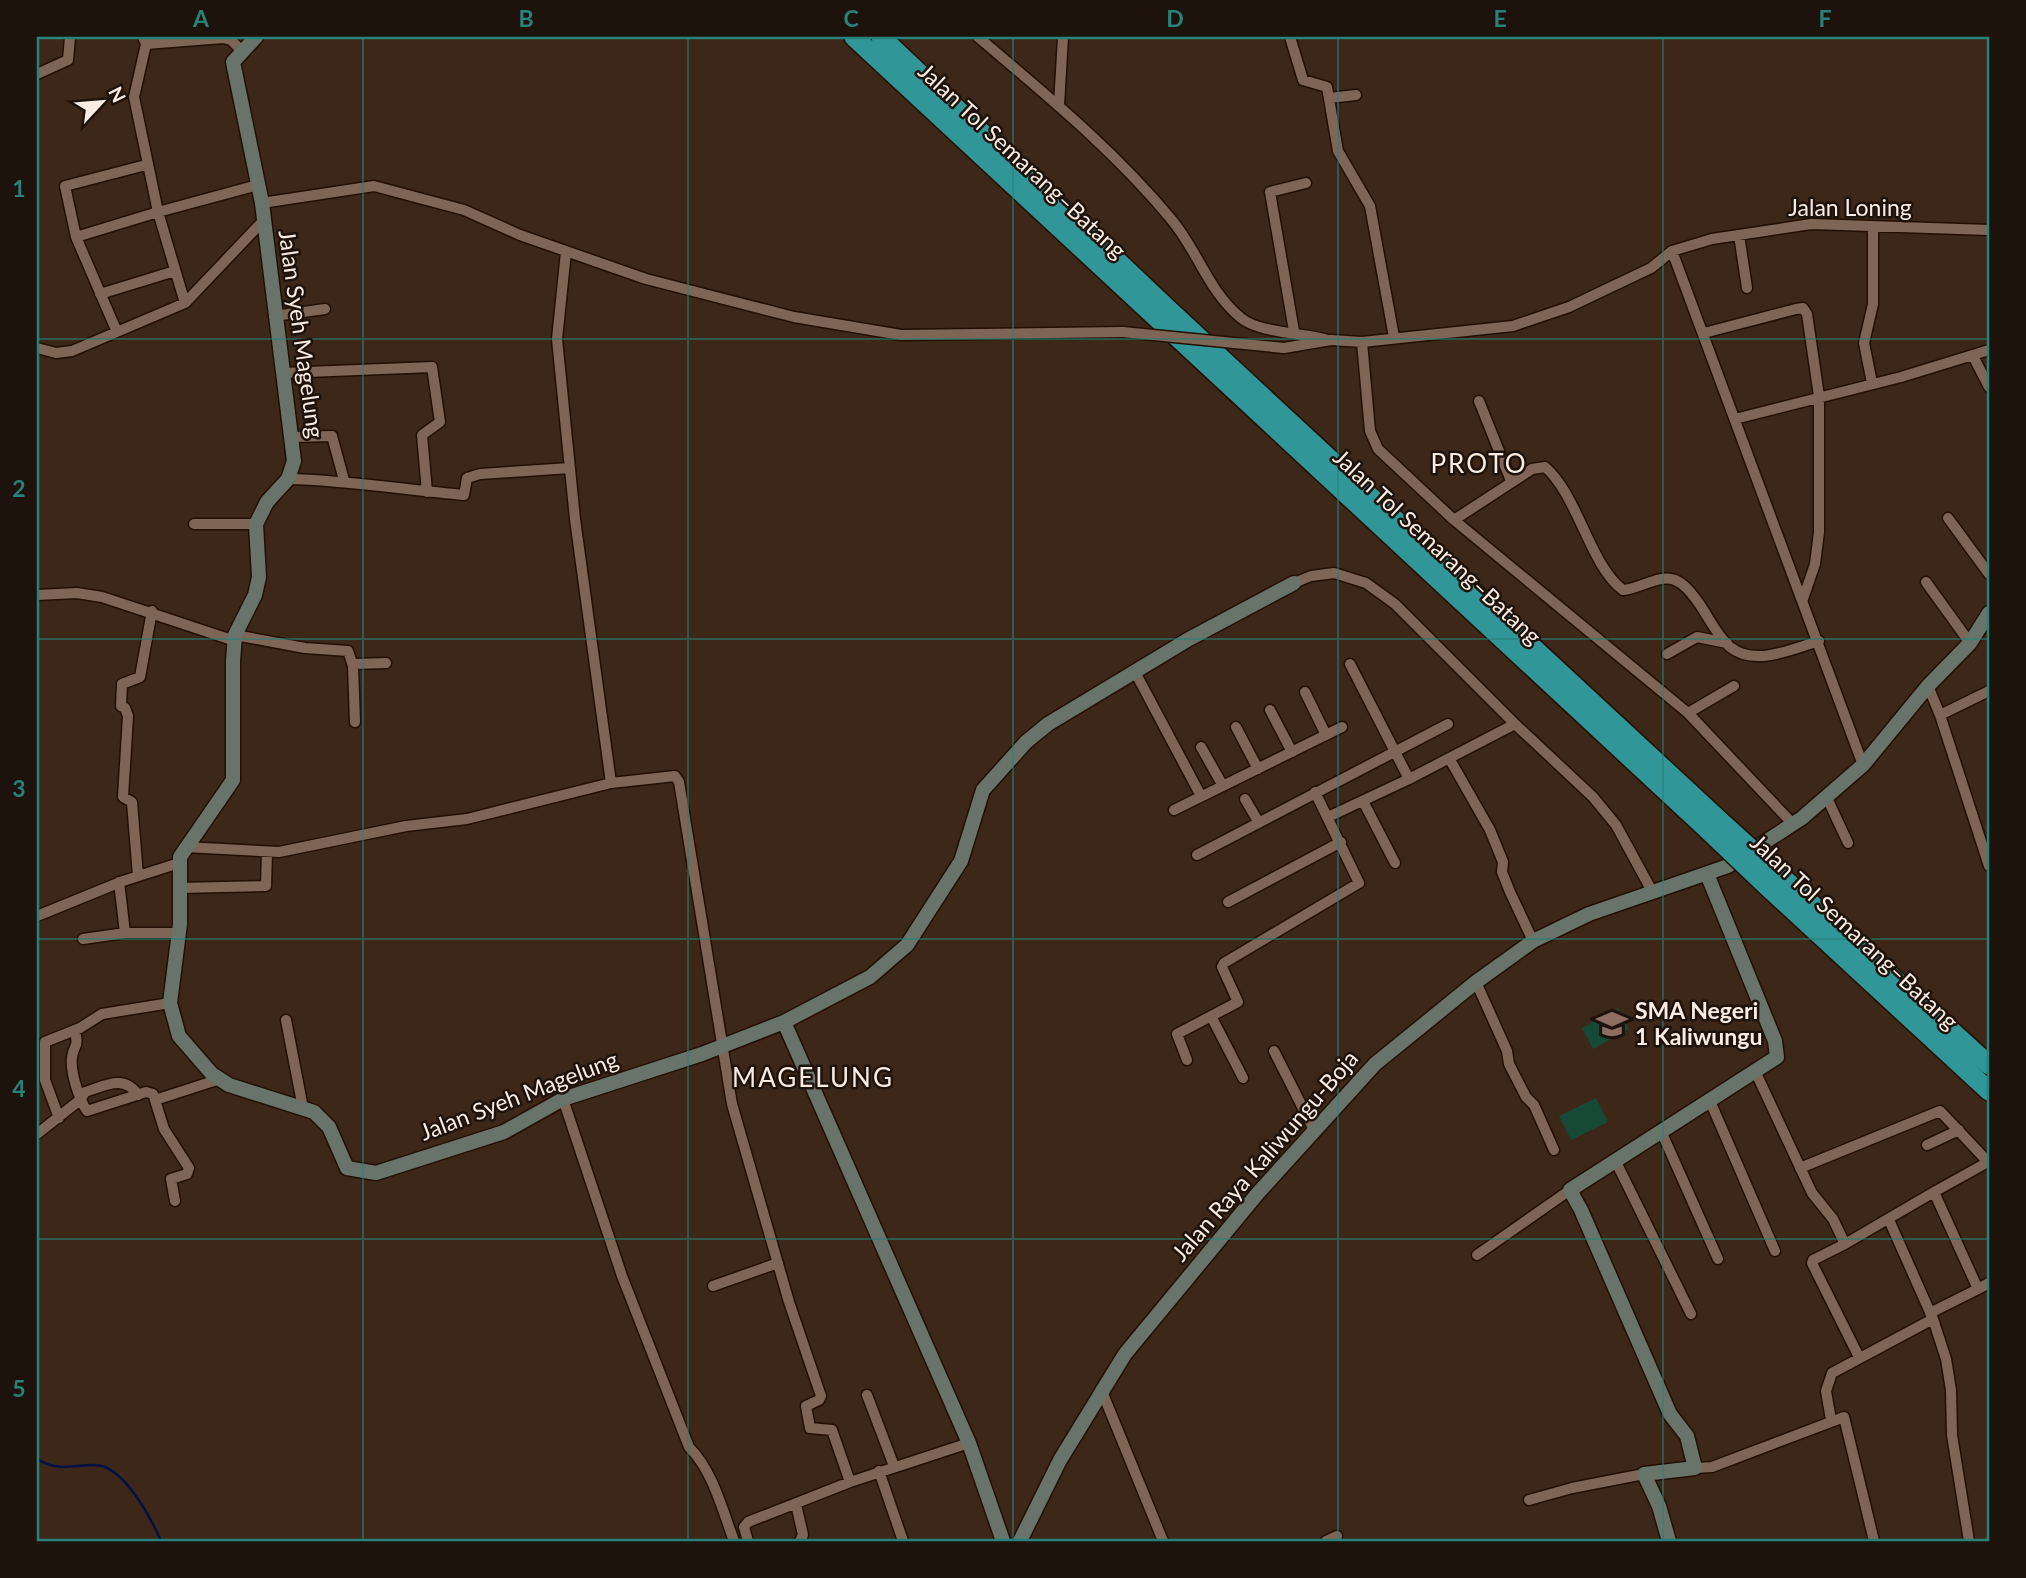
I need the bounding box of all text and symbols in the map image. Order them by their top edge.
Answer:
text: A [192,4,210,32]
text: B [518,4,534,32]
text: C [843,4,859,32]
text: D [1166,4,1184,32]
text: E [1493,4,1507,32]
text: F [1818,4,1832,32]
street label: Jalan Tol Semarang–Batang [913,57,1132,264]
north arrow [66,66,136,136]
text: N [104,83,131,106]
text: 1 [12,174,26,202]
street label: Jalan Loning [1788,193,1912,221]
street label: Jalan Syeh Magelung [274,228,330,440]
street label: Jalan Tol Semarang–Batang [1328,443,1547,650]
district label: PROTO [1430,447,1528,479]
text: 2 [12,474,26,502]
text: 3 [12,774,26,802]
street label: Jalan Tol Semarang–Batang [1745,828,1964,1035]
place label: SMA Negeri 1 Kaliwungu [1635,996,1762,1050]
school or university icon: SMA Negeri 1 Kaliwungu [1595,1007,1629,1041]
street label: Jalan Syeh Magelung [416,1044,622,1146]
street label: Jalan Raya Kaliwungu-Boja [1165,1044,1363,1266]
district label: MAGELUNG [732,1061,894,1093]
text: 4 [12,1074,26,1102]
text: 5 [12,1374,26,1402]

